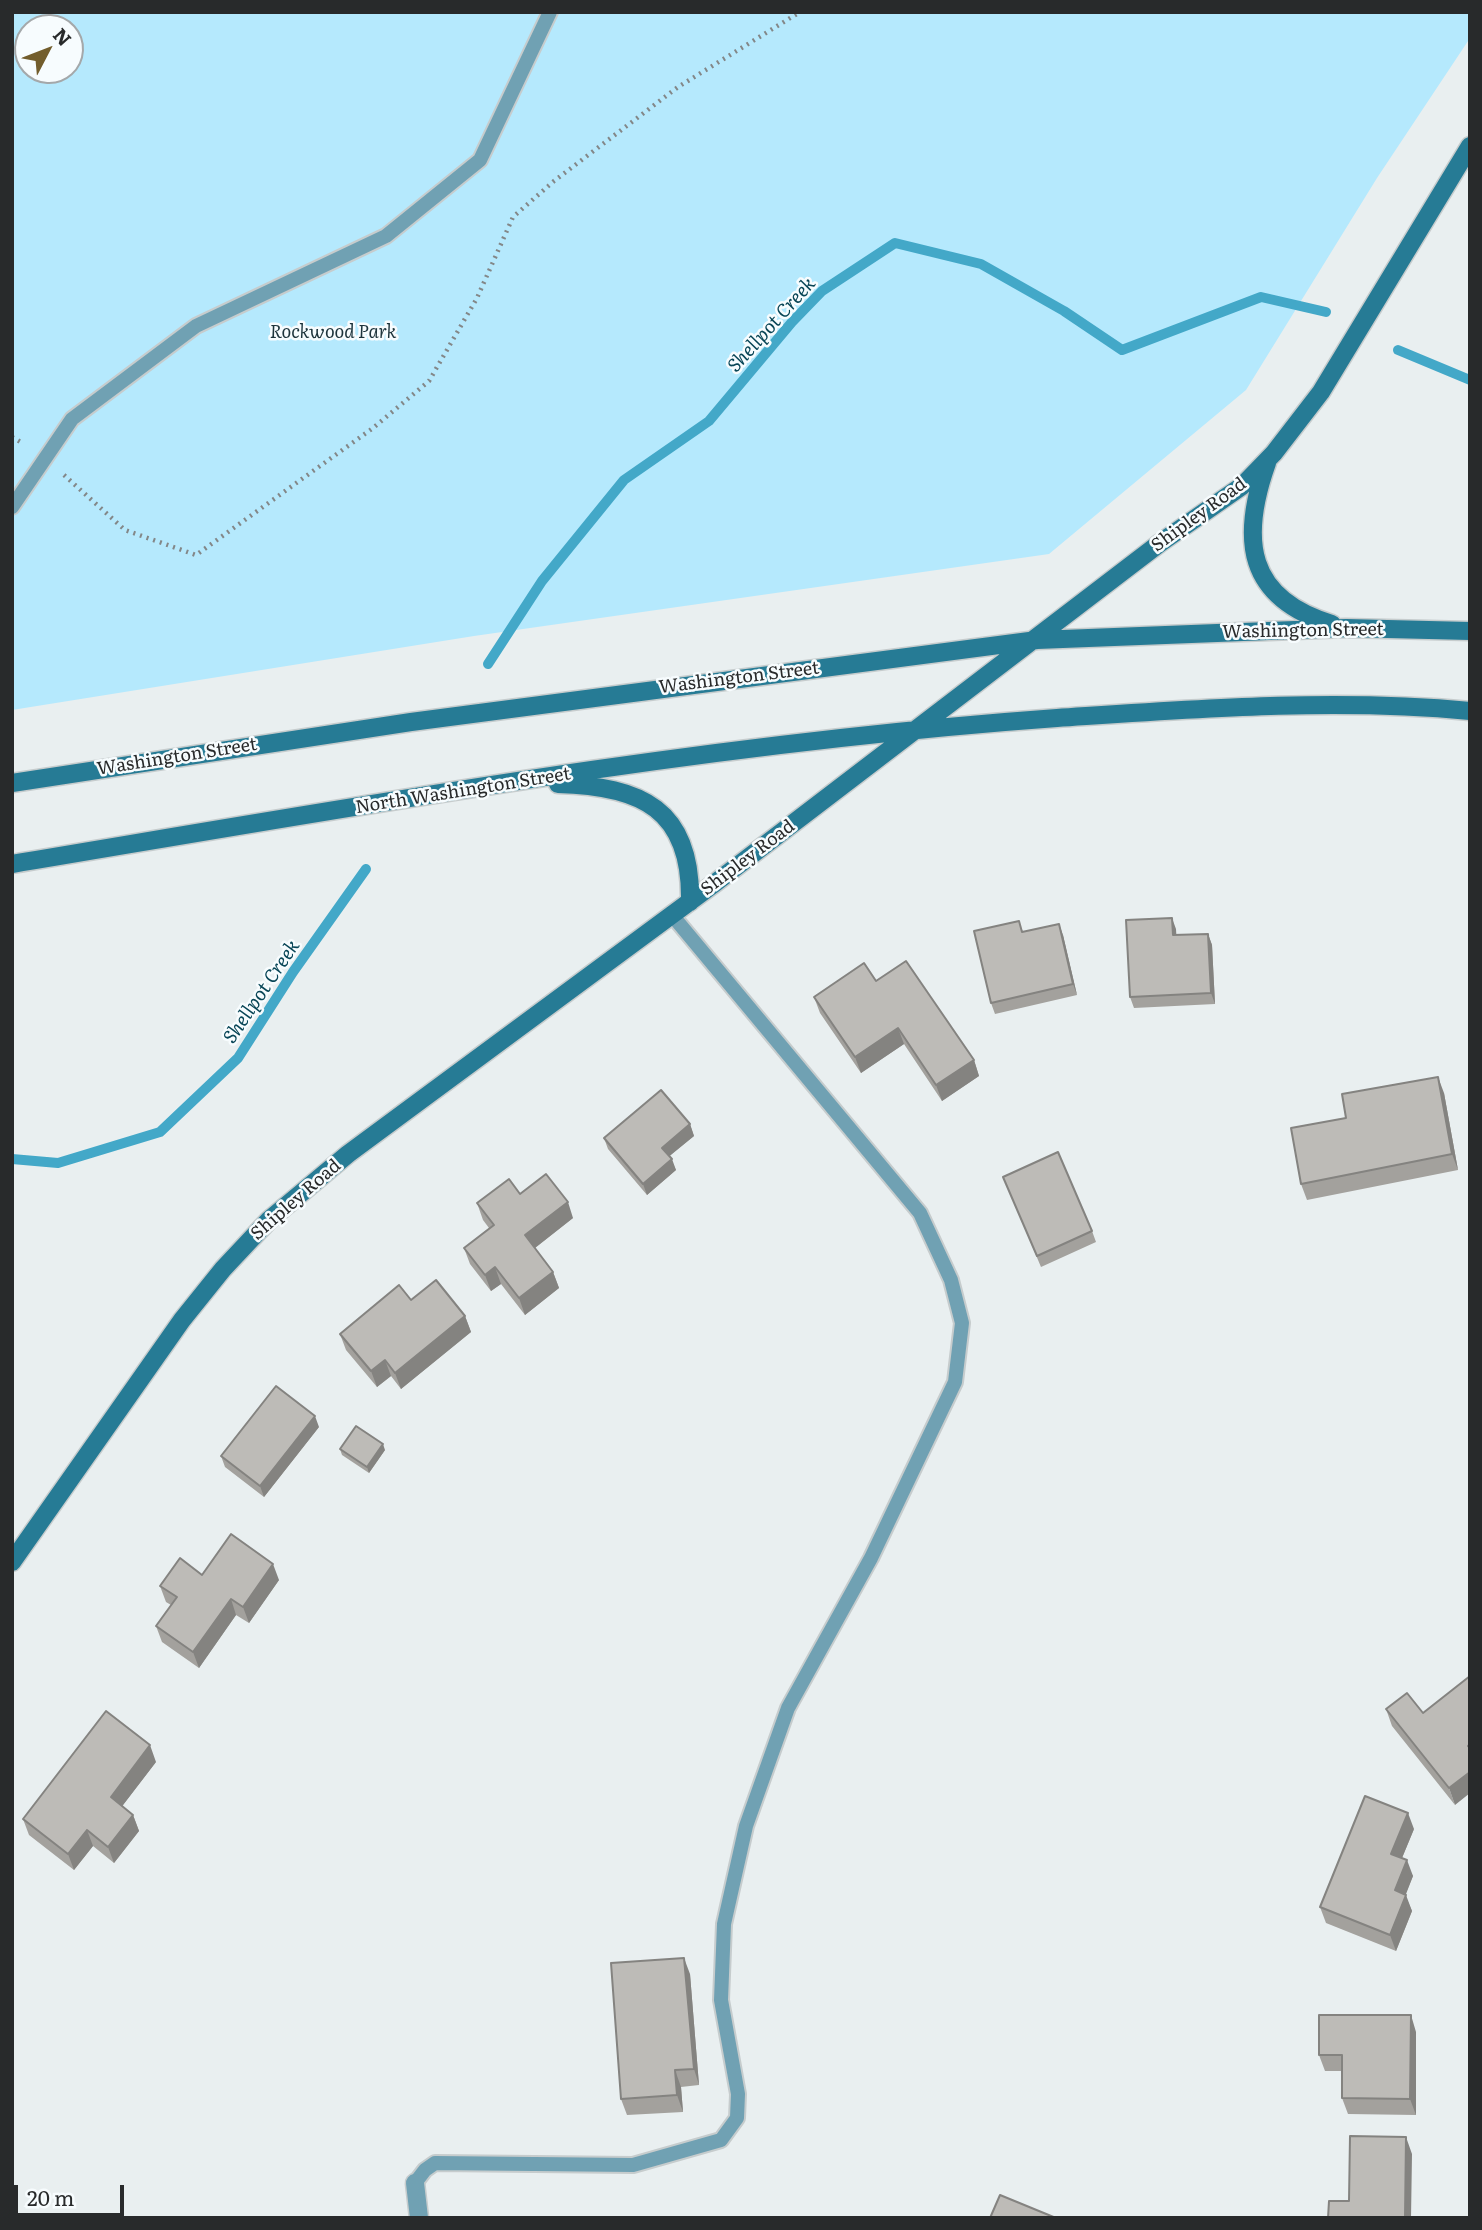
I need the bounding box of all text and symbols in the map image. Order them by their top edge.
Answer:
north arrow [14,14,84,84]
text: N [47,21,79,52]
water label: Shellpot Creek [723,273,821,377]
park label: Rockwood Park [270,322,396,344]
street label: Shipley Road [1147,473,1251,557]
street label: Washington Street [1222,619,1384,643]
street label: Washington Street [658,657,820,699]
street label: Washington Street [96,734,258,780]
street label: North Washington Street [354,763,572,819]
street label: Shipley Road [697,816,799,900]
water label: Shellpot Creek [219,936,305,1048]
street label: Shipley Road [247,1155,345,1245]
scale bar [18,2170,128,2214]
text: 20 m [27,2181,74,2212]

